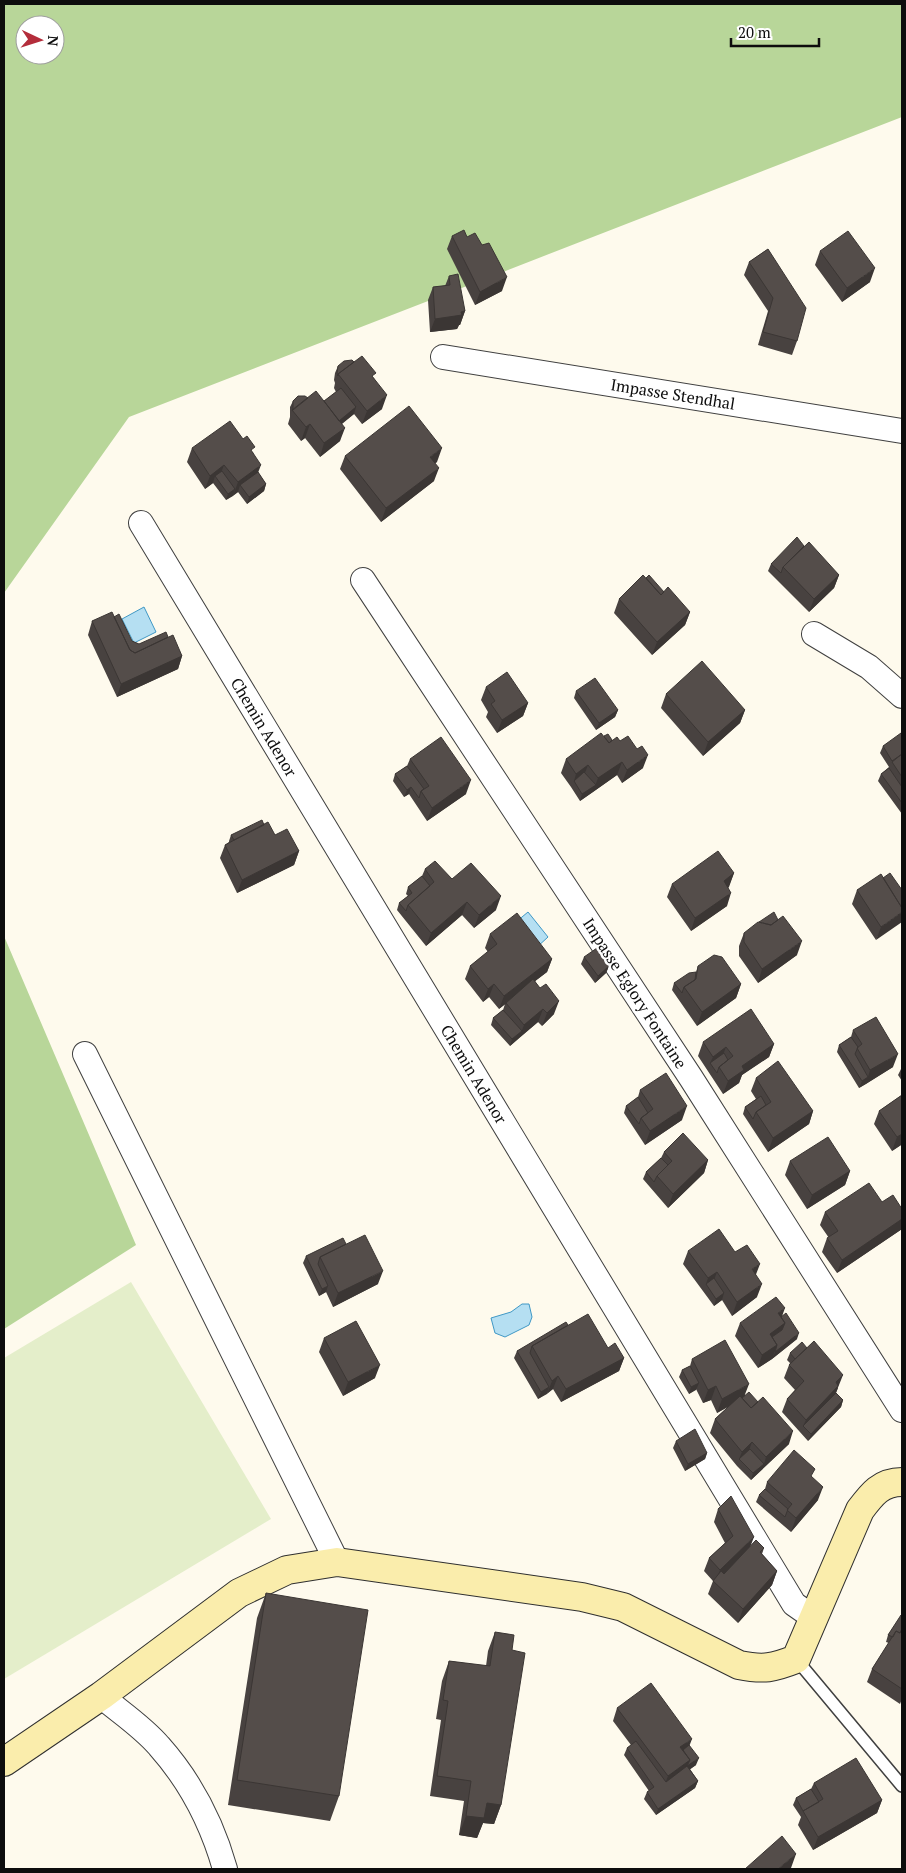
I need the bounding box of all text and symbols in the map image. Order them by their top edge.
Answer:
north arrow [15,15,65,65]
scale bar [731,15,818,47]
text: 20 m [738,22,771,42]
text: N [44,35,63,47]
street label: Impasse Stendhal [609,373,737,415]
street label: Chemin Adenor [226,673,303,781]
street label: Impasse Eglory Fontaine [578,913,692,1073]
street label: Chemin Adenor [436,1020,513,1128]

